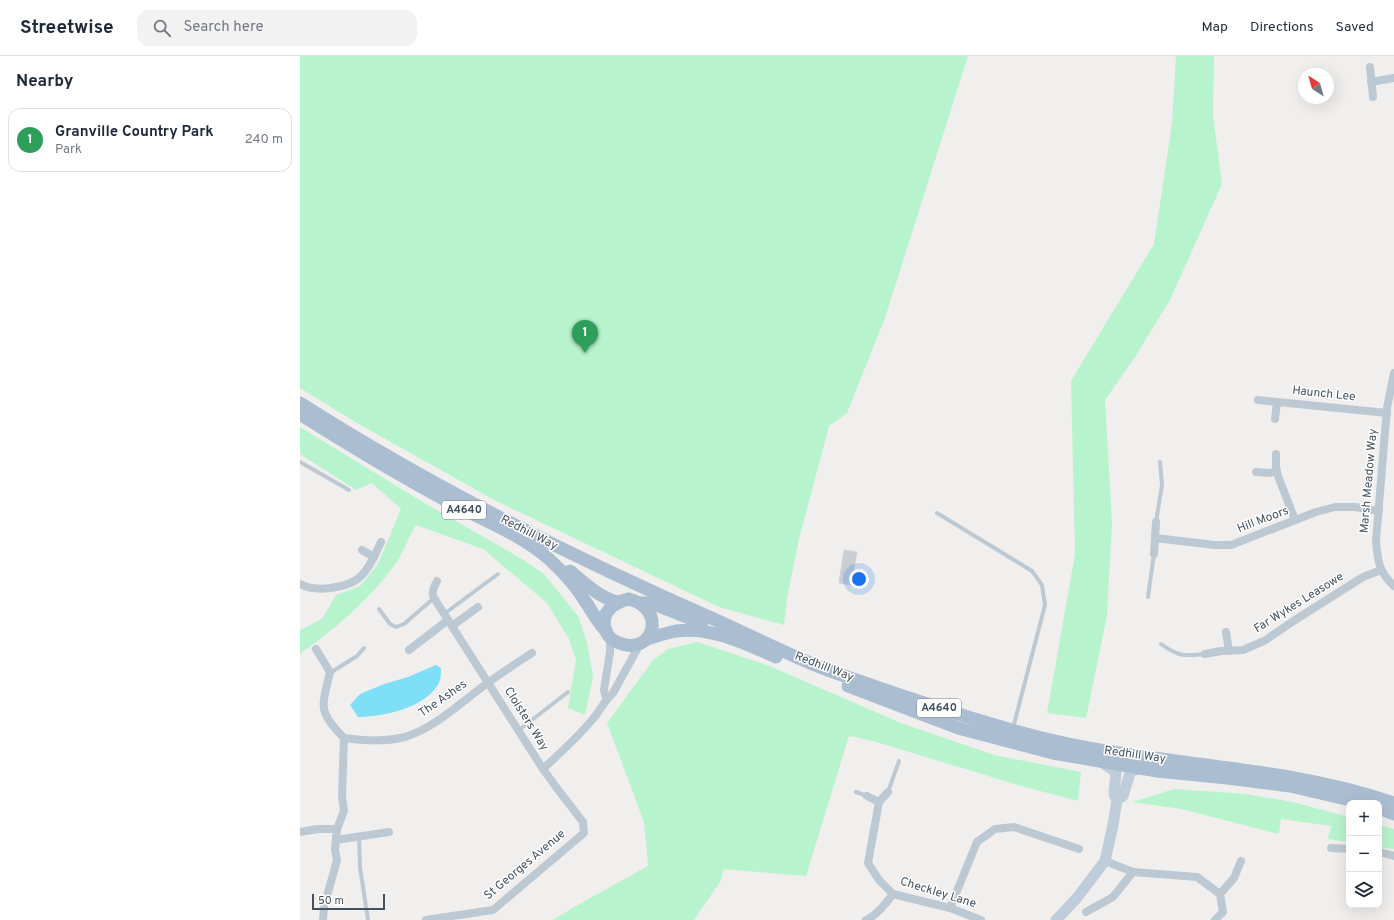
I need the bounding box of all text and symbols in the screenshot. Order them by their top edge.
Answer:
search box [137,10,417,46]
text: Streetwise [20,16,113,40]
icon: search [151,17,173,39]
text: Search here [183,18,264,37]
text: Map [1202,19,1228,36]
text: Directions [1250,19,1314,36]
text: Saved [1336,19,1374,36]
north arrow [1298,68,1334,104]
text: Nearby [16,71,73,93]
text: Granville Country Park [55,123,214,142]
text: 1 [27,132,33,148]
text: 240 m [245,132,283,148]
text: Park [55,142,82,158]
pin: 1 [572,320,598,353]
street label: Haunch Lee [1292,383,1356,405]
street label: Marsh Meadow Way [1356,428,1382,534]
road number: A4640 [442,501,486,519]
street label: Hill Moors [1235,503,1291,537]
street label: Redhill Way [498,512,560,554]
your location [849,569,869,589]
street label: Far Wykes Leasowe [1251,569,1347,637]
street label: Redhill Way [792,648,856,686]
street label: The Ashes [416,677,470,721]
street label: Cloisters Way [500,684,552,754]
road number: A4640 [917,699,961,717]
street label: Redhill Way [1103,743,1167,767]
map controls [1346,800,1382,908]
button: + [1346,800,1382,836]
street label: St Georges Avenue [481,826,569,904]
button: − [1346,836,1382,872]
button: layers [1346,872,1382,908]
street label: Checkley Lane [898,874,978,912]
scale bar [312,892,385,911]
text: 50 m [318,894,344,908]

